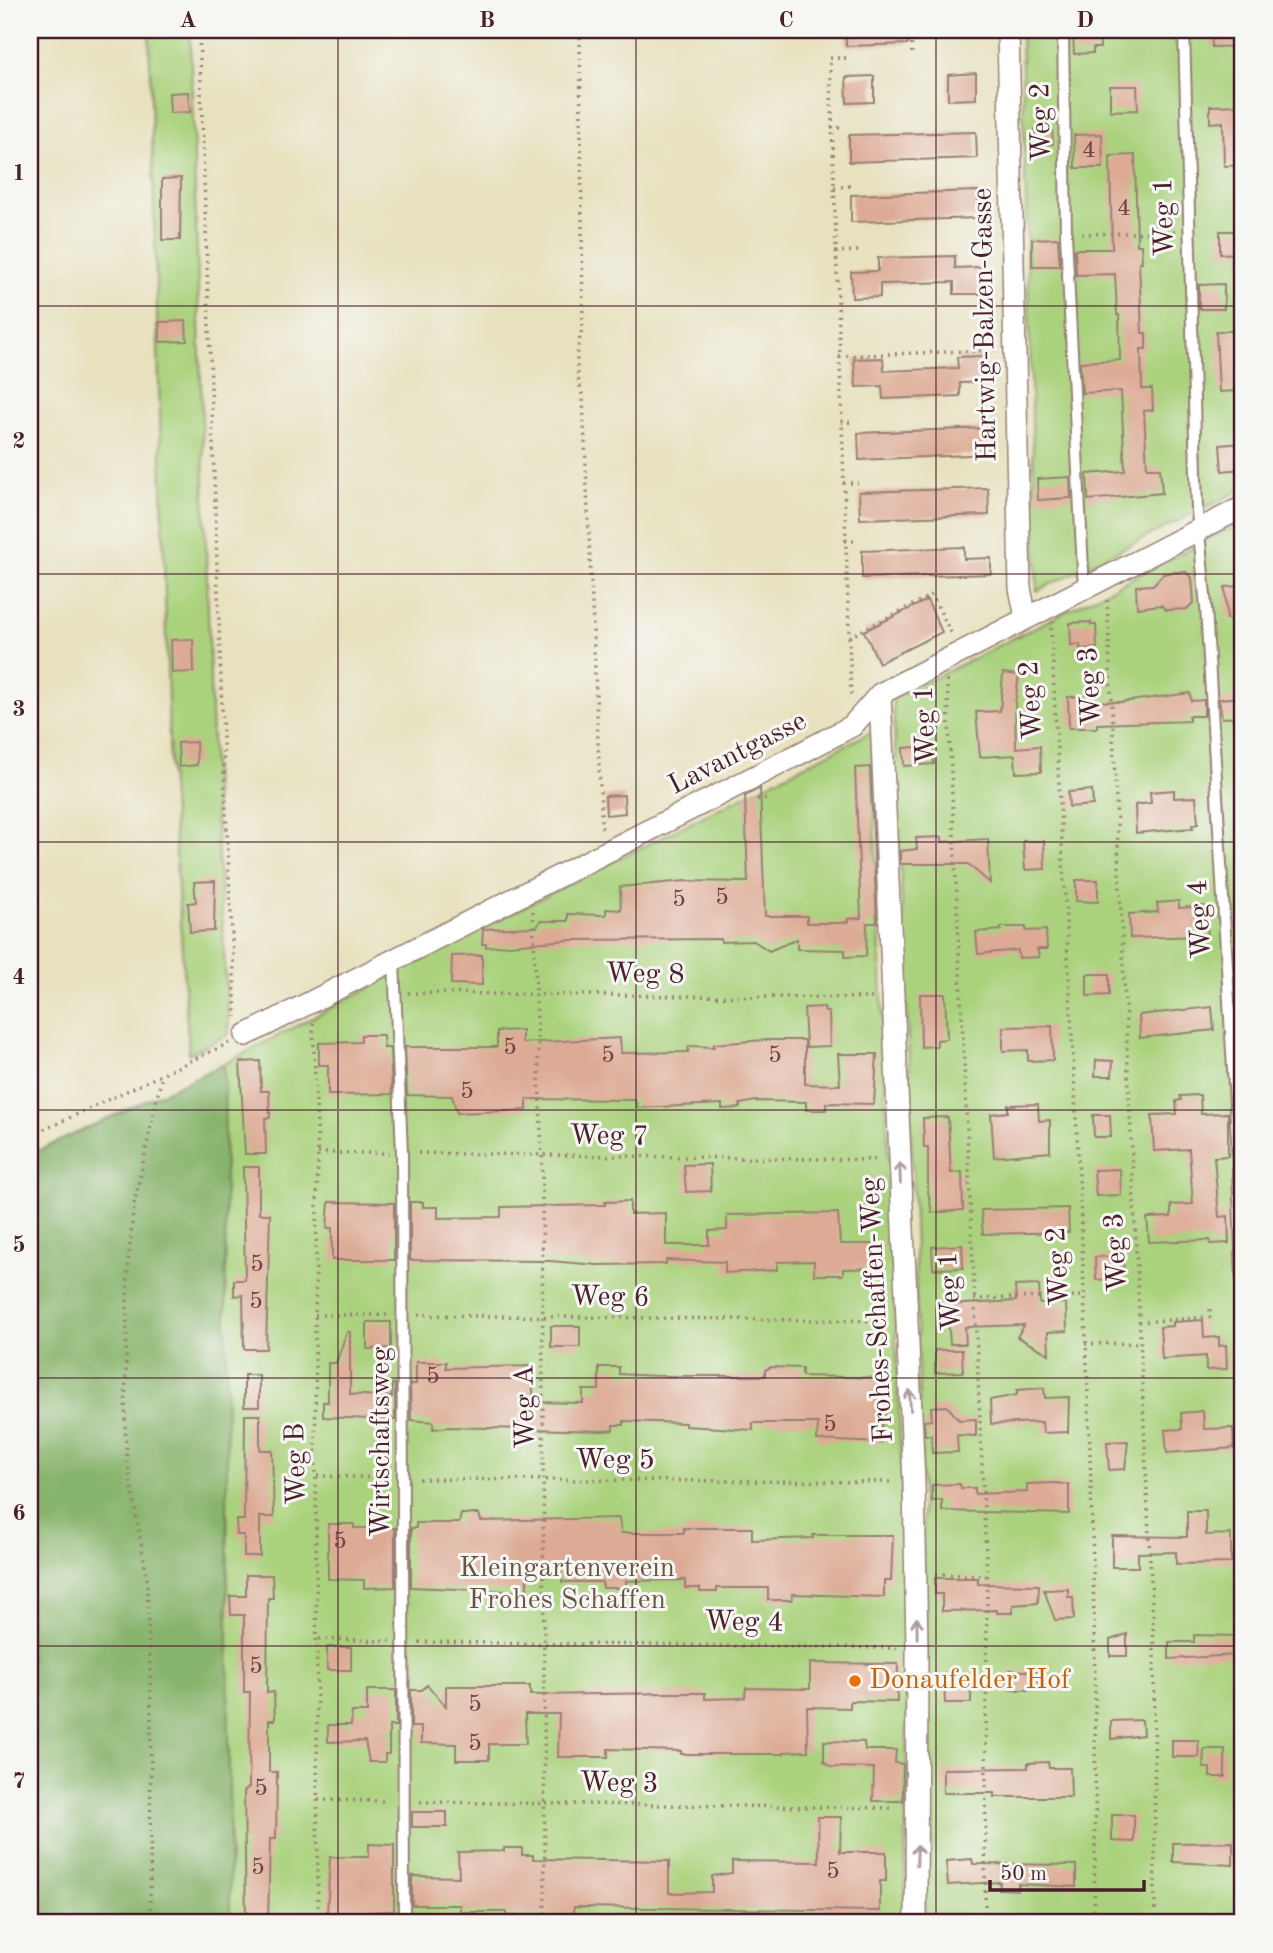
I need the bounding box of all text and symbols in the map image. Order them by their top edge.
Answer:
text: A [179,9,197,32]
text: B [479,9,495,32]
text: C [778,9,794,32]
text: D [1076,9,1094,32]
street label: Weg 2 [1027,82,1057,162]
house number: 4 [1082,139,1096,163]
text: 1 [12,162,26,185]
street label: Weg 1 [1150,177,1180,257]
street label: Hartwig-Balzen-Gasse [970,188,1002,462]
house number: 4 [1117,197,1131,221]
text: 2 [12,430,26,453]
street label: Weg 3 [1075,646,1107,726]
street label: Weg 2 [1016,660,1048,740]
street label: Weg 1 [911,685,941,765]
text: 3 [12,698,26,721]
street label: Lavantgasse [665,707,811,801]
street label: Weg 4 [1185,879,1217,959]
house number: 5 [715,886,729,910]
house number: 5 [672,888,686,912]
street label: Weg 8 [605,960,685,990]
text: 4 [12,966,26,989]
house number: 5 [503,1036,517,1060]
house number: 5 [601,1044,615,1068]
house number: 5 [768,1044,782,1068]
house number: 5 [460,1080,474,1104]
street label: Weg 7 [569,1122,649,1152]
one-way arrow [893,1162,907,1185]
street label: Frohes-Schaffen-Weg [857,1177,899,1443]
street label: Weg 3 [1101,1212,1133,1292]
street label: Weg 2 [1043,1226,1075,1306]
text: 5 [12,1234,26,1257]
street label: Weg 1 [935,1251,967,1331]
house number: 5 [250,1253,264,1277]
street label: Weg 6 [570,1283,650,1313]
house number: 5 [249,1290,263,1314]
street label: Wirtschaftsweg [368,1347,396,1537]
house number: 5 [426,1365,440,1389]
street label: Weg A [511,1365,541,1449]
one-way arrow [903,1389,916,1412]
house number: 5 [823,1413,837,1437]
street label: Weg B [282,1423,312,1505]
street label: Weg 5 [575,1447,655,1475]
text: 6 [12,1502,26,1525]
house number: 5 [333,1530,347,1554]
park label: Kleingartenverein Frohes Schaffen [459,1555,675,1615]
street label: Weg 4 [704,1608,784,1638]
one-way arrow [910,1616,924,1639]
house number: 5 [249,1655,263,1679]
place label: Donaufelder Hof [869,1667,1072,1695]
marker: Donaufelder Hof [847,1673,863,1689]
house number: 5 [468,1693,482,1717]
house number: 5 [468,1732,482,1756]
street label: Weg 3 [579,1769,659,1799]
text: 7 [12,1770,26,1793]
house number: 5 [254,1777,268,1801]
one-way arrow [910,1844,924,1867]
scale bar [990,1848,1144,1892]
house number: 5 [251,1856,265,1880]
house number: 5 [826,1860,840,1884]
text: 50 m [1000,1864,1047,1885]

